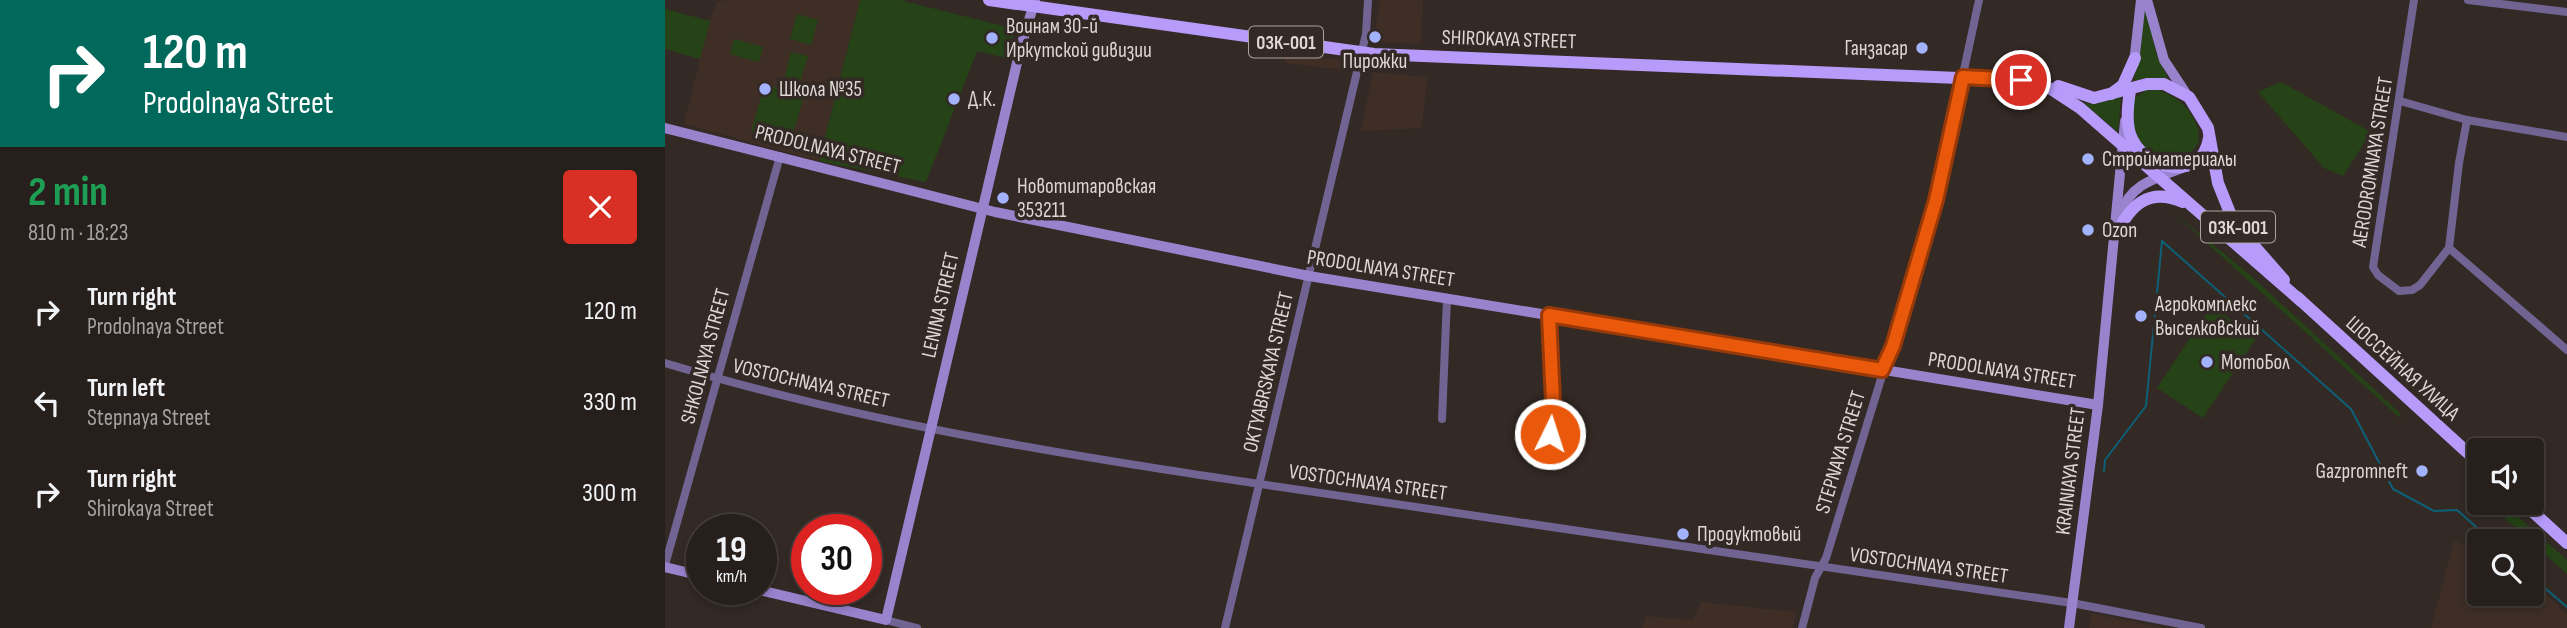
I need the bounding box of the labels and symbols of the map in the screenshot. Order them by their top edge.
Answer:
place label: Воинам 30-й Иркутской дивизии [1006,14,1152,63]
street label: SHIROKAYA STREET [1441,25,1577,54]
road number: 03К-001 [1249,26,1323,58]
marker: Пирожки [1367,29,1383,45]
marker: Воинам 30-й Иркутской дивизии [984,30,1000,46]
place label: Ганзасар [1844,36,1908,61]
marker: Ганзасар [1914,40,1930,56]
place label: Пирожки [1343,49,1407,74]
pin [1991,50,2051,110]
street label: AERODROMNAYA STREET [2347,75,2398,250]
place label: Школа №35 [779,77,862,102]
marker: Школа №35 [757,81,773,97]
place label: Д.К. [968,87,996,112]
marker: Д.К. [946,91,962,107]
street label: PRODOLNAYA STREET [753,119,904,180]
place label: Стройматериалы [2102,147,2237,172]
marker: Стройматериалы [2080,151,2096,167]
place label: Новотитаровская 353211 [1017,174,1156,223]
marker: Новотитаровская 353211 [995,190,1011,206]
road number: 03К-001 [2201,212,2275,243]
place label: Ozon [2102,218,2137,243]
marker: Ozon [2080,222,2096,238]
street label: PRODOLNAYA STREET [1305,244,1457,293]
street label: LENINA STREET [916,250,965,360]
street label: SHKOLNAYA STREET [675,285,736,426]
street label: OKTYABRSKAYA STREET [1238,289,1299,455]
place label: Агрокомплекс Выселковский [2154,292,2260,341]
marker: Агрокомплекс Выселковский [2133,308,2149,324]
street label: ШОССЕЙНАЯ УЛИЦА [2341,311,2465,427]
street label: PRODOLNAYA STREET [1926,346,2078,395]
place label: МотоБол [2221,350,2290,375]
street label: VOSTOCHNAYA STREET [730,353,892,414]
marker: МотоБол [2199,354,2215,370]
street label: STEPNAYA STREET [1810,387,1871,516]
position arrow [1513,397,1587,471]
street label: KRAINIAYA STREET [2050,405,2091,536]
street label: VOSTOCHNAYA STREET [1287,459,1449,506]
place label: Gazpromneft [2316,459,2408,484]
marker: Gazpromneft [2414,463,2430,479]
speed limit sign: 30 [791,514,882,605]
place label: Продуктовый [1697,522,1801,547]
marker: Продуктовый [1675,526,1691,542]
street label: VOSTOCHNAYA STREET [1848,542,2010,589]

